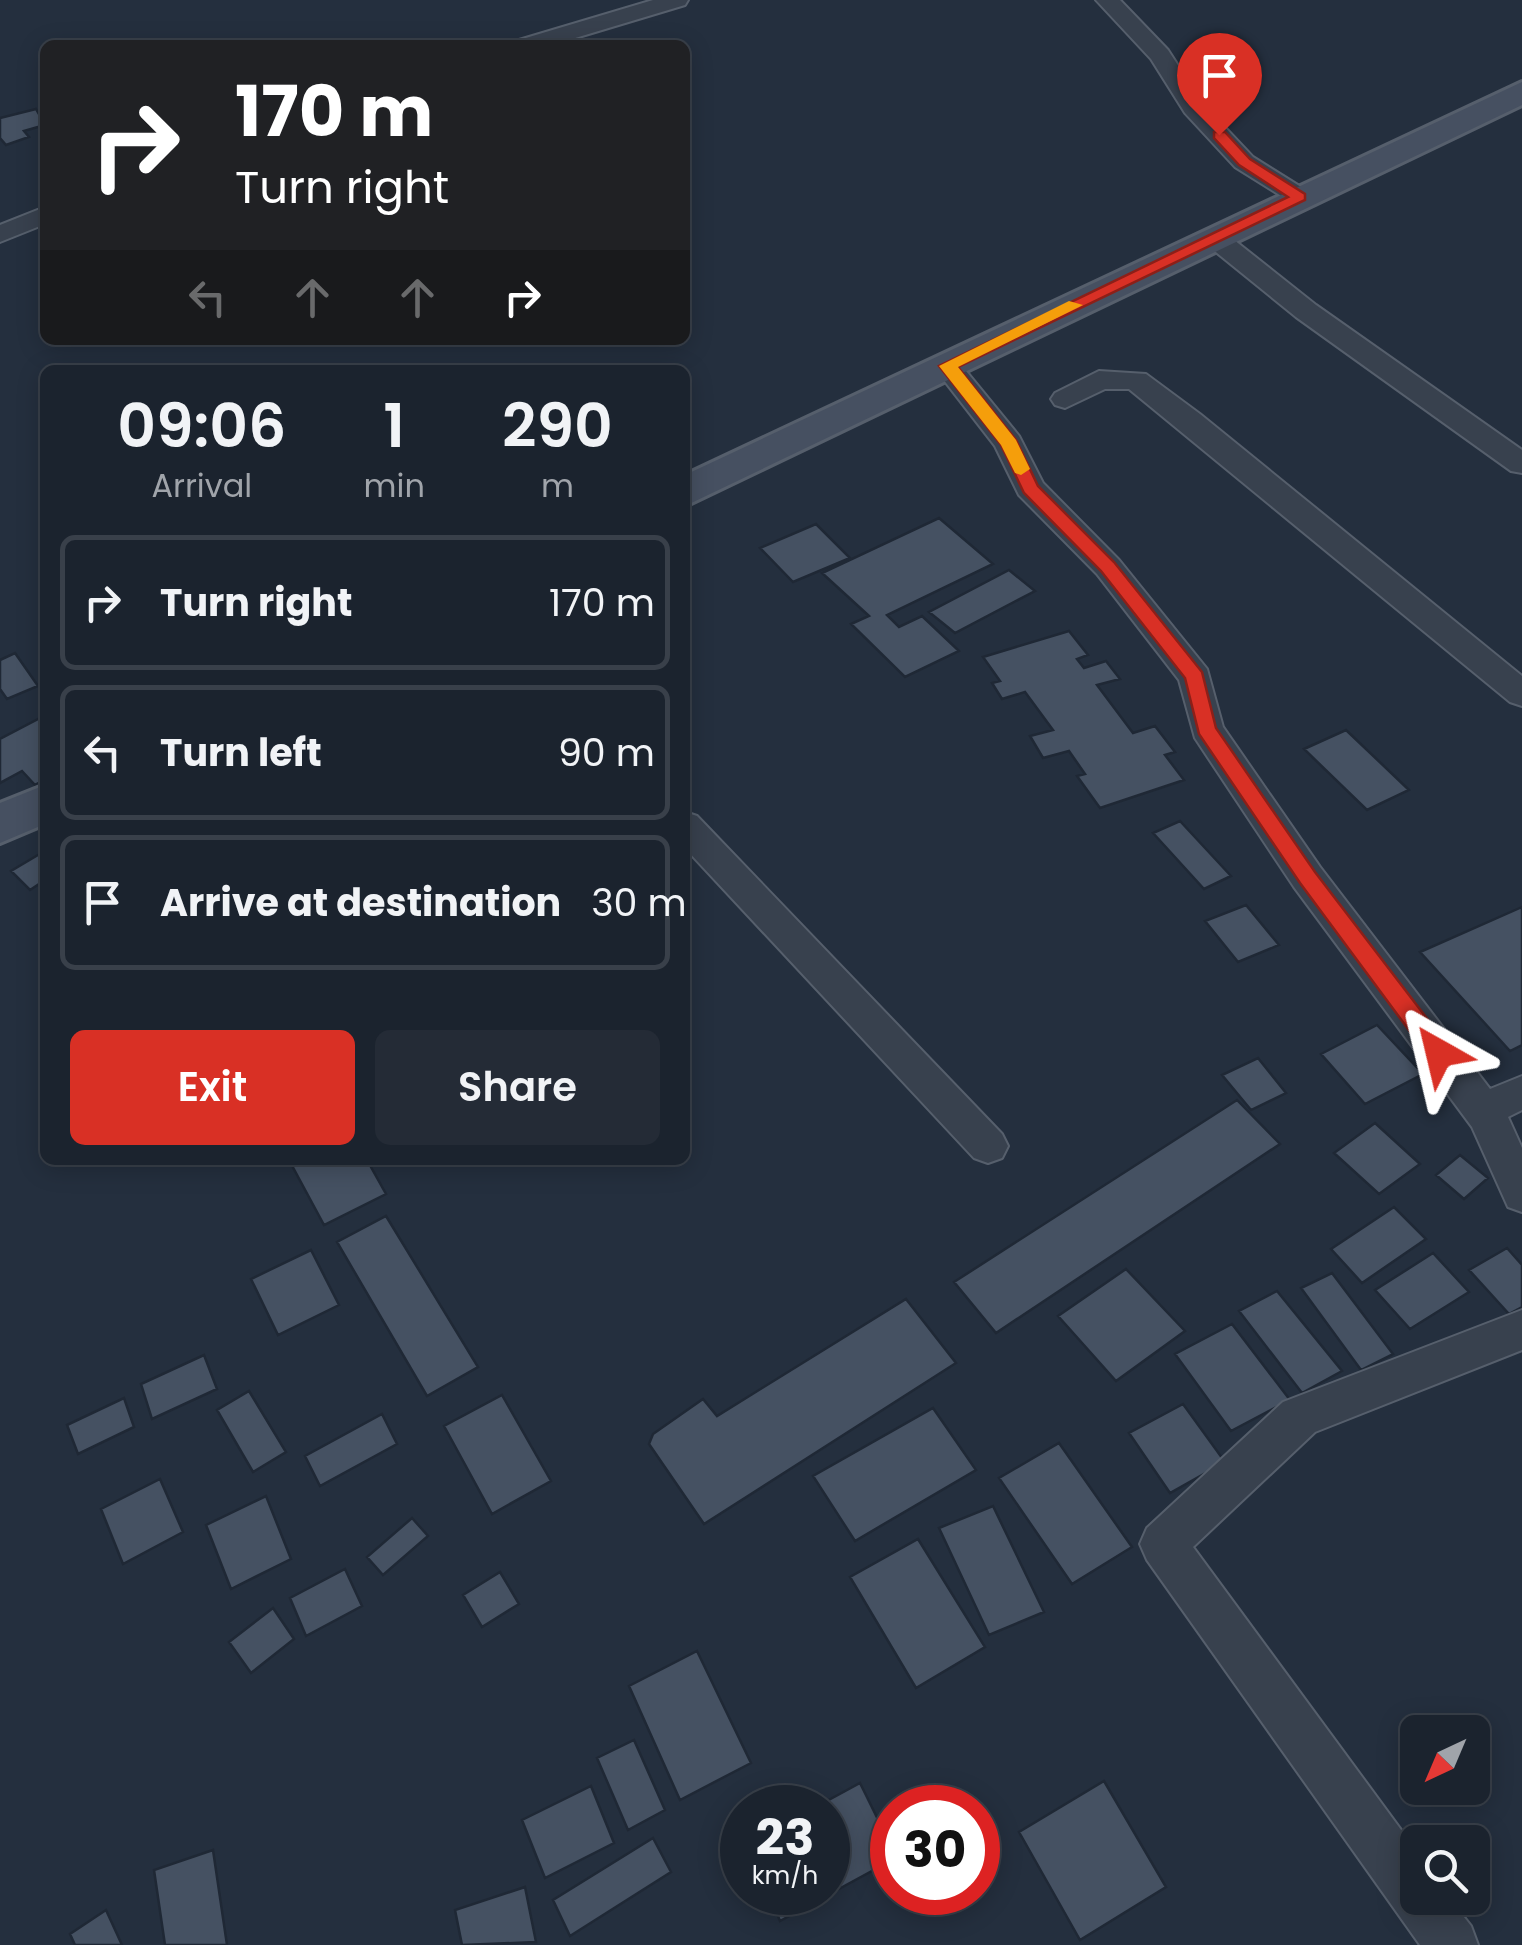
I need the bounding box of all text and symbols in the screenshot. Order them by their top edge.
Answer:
pin [1177,33,1262,136]
icon: arrive [1192,48,1247,103]
text: 170 m [235,62,433,161]
icon: right [70,80,200,210]
text: Turn right [235,156,449,219]
icon: left [180,270,235,325]
icon: ahead [285,270,340,325]
icon: ahead [390,270,445,325]
icon: right [495,270,550,325]
text: 09:06 [117,384,286,468]
text: 1 [383,384,405,468]
text: 290 [502,384,613,468]
text: Arrival [151,463,252,508]
text: min [364,463,425,508]
text: m [541,463,574,508]
icon: right [75,575,130,630]
text: Turn right [160,576,352,629]
text: 170 m [549,576,655,629]
icon: left [75,725,130,780]
text: Turn left [160,726,322,779]
text: 90 m [558,726,655,779]
icon: arrive [75,875,130,930]
text: Arrive at destination [160,876,561,929]
text: 30 m [591,876,687,929]
position arrow [1387,1001,1491,1105]
button: Exit [70,1030,355,1145]
button: Share [375,1030,660,1145]
north arrow [1400,1715,1490,1805]
map controls [1400,1715,1490,1915]
speed limit sign: 30 [870,1785,1000,1915]
text: 23 [756,1802,814,1873]
button: search [1400,1825,1490,1915]
text: km/h [752,1858,818,1893]

